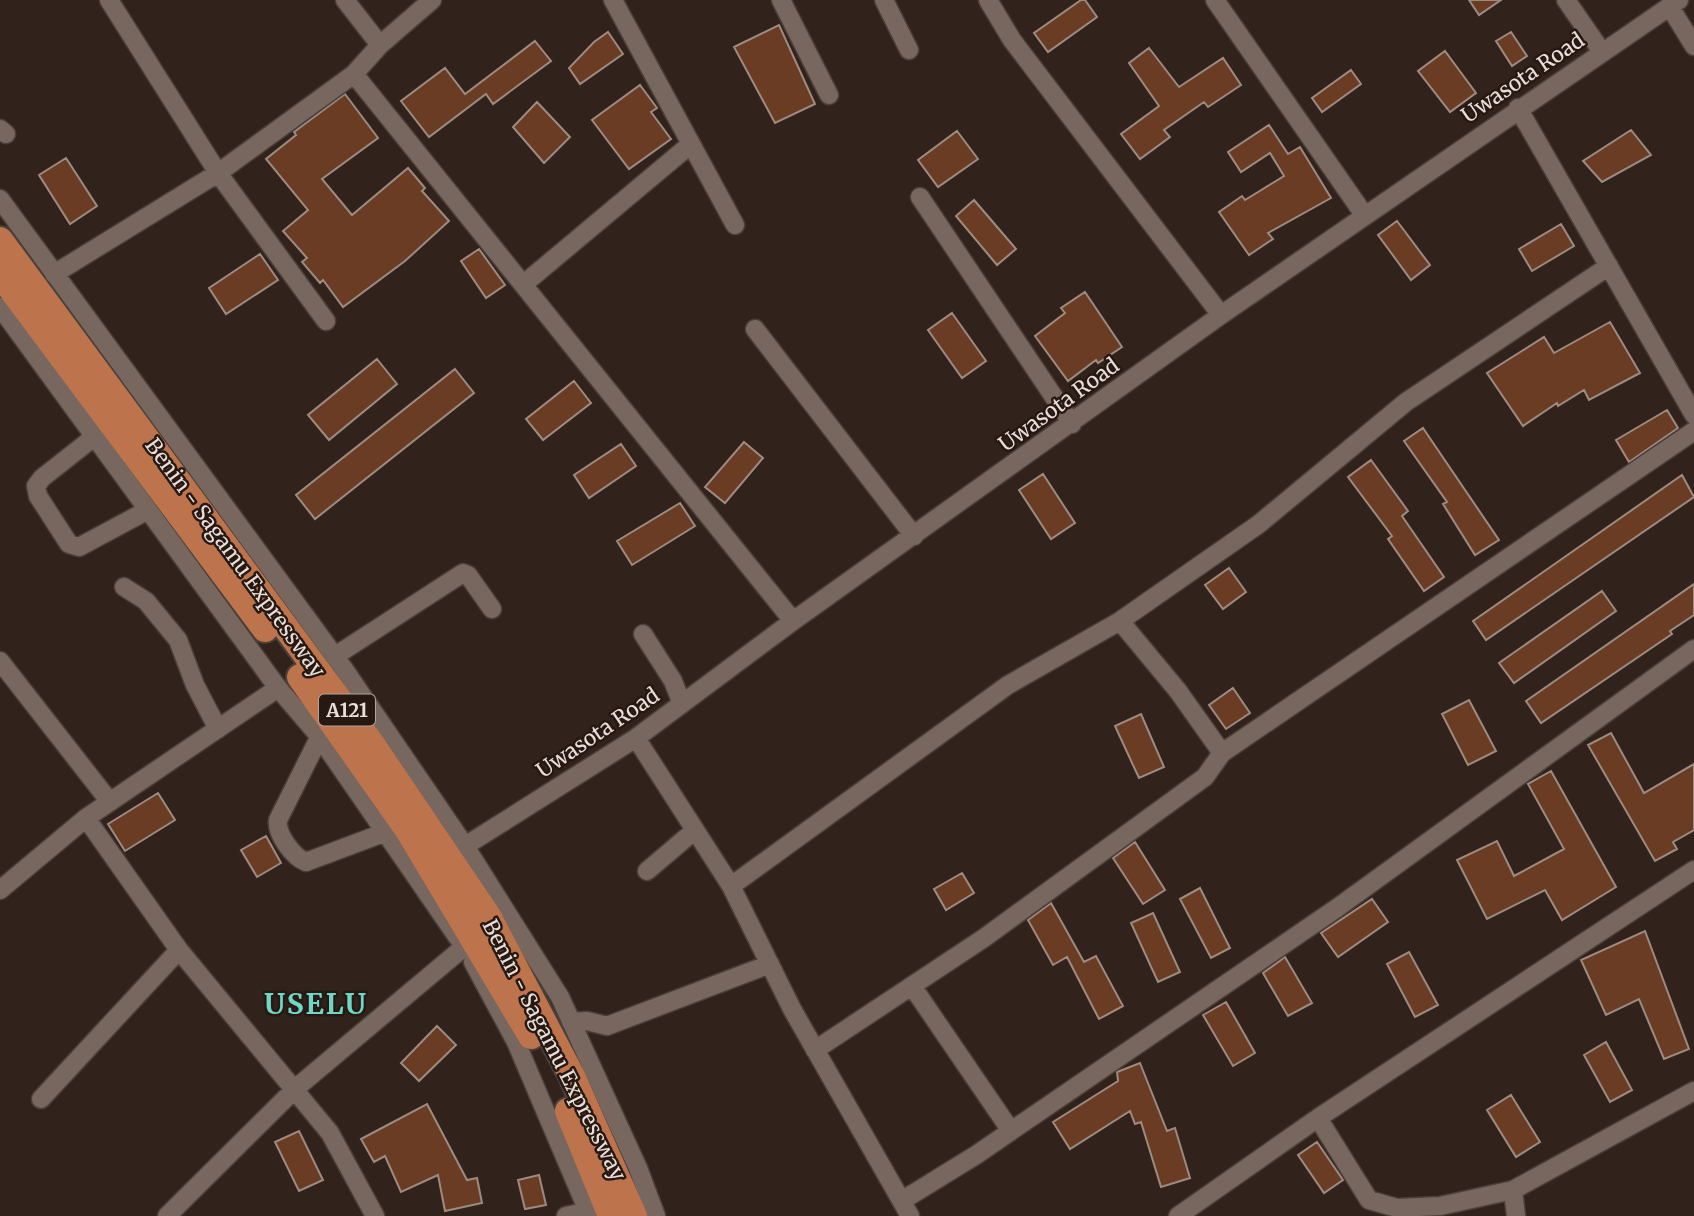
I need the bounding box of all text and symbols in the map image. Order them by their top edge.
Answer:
street label: Uwasota Road [1456,26,1590,129]
street label: Uwasota Road [993,352,1125,457]
street label: Benin - Sagamu Expressway [139,433,332,683]
street label: Uwasota Road [531,681,665,784]
road number: A121 [319,694,375,726]
street label: Benin - Sagamu Expressway [477,915,632,1185]
district label: USELU [264,986,368,1022]

